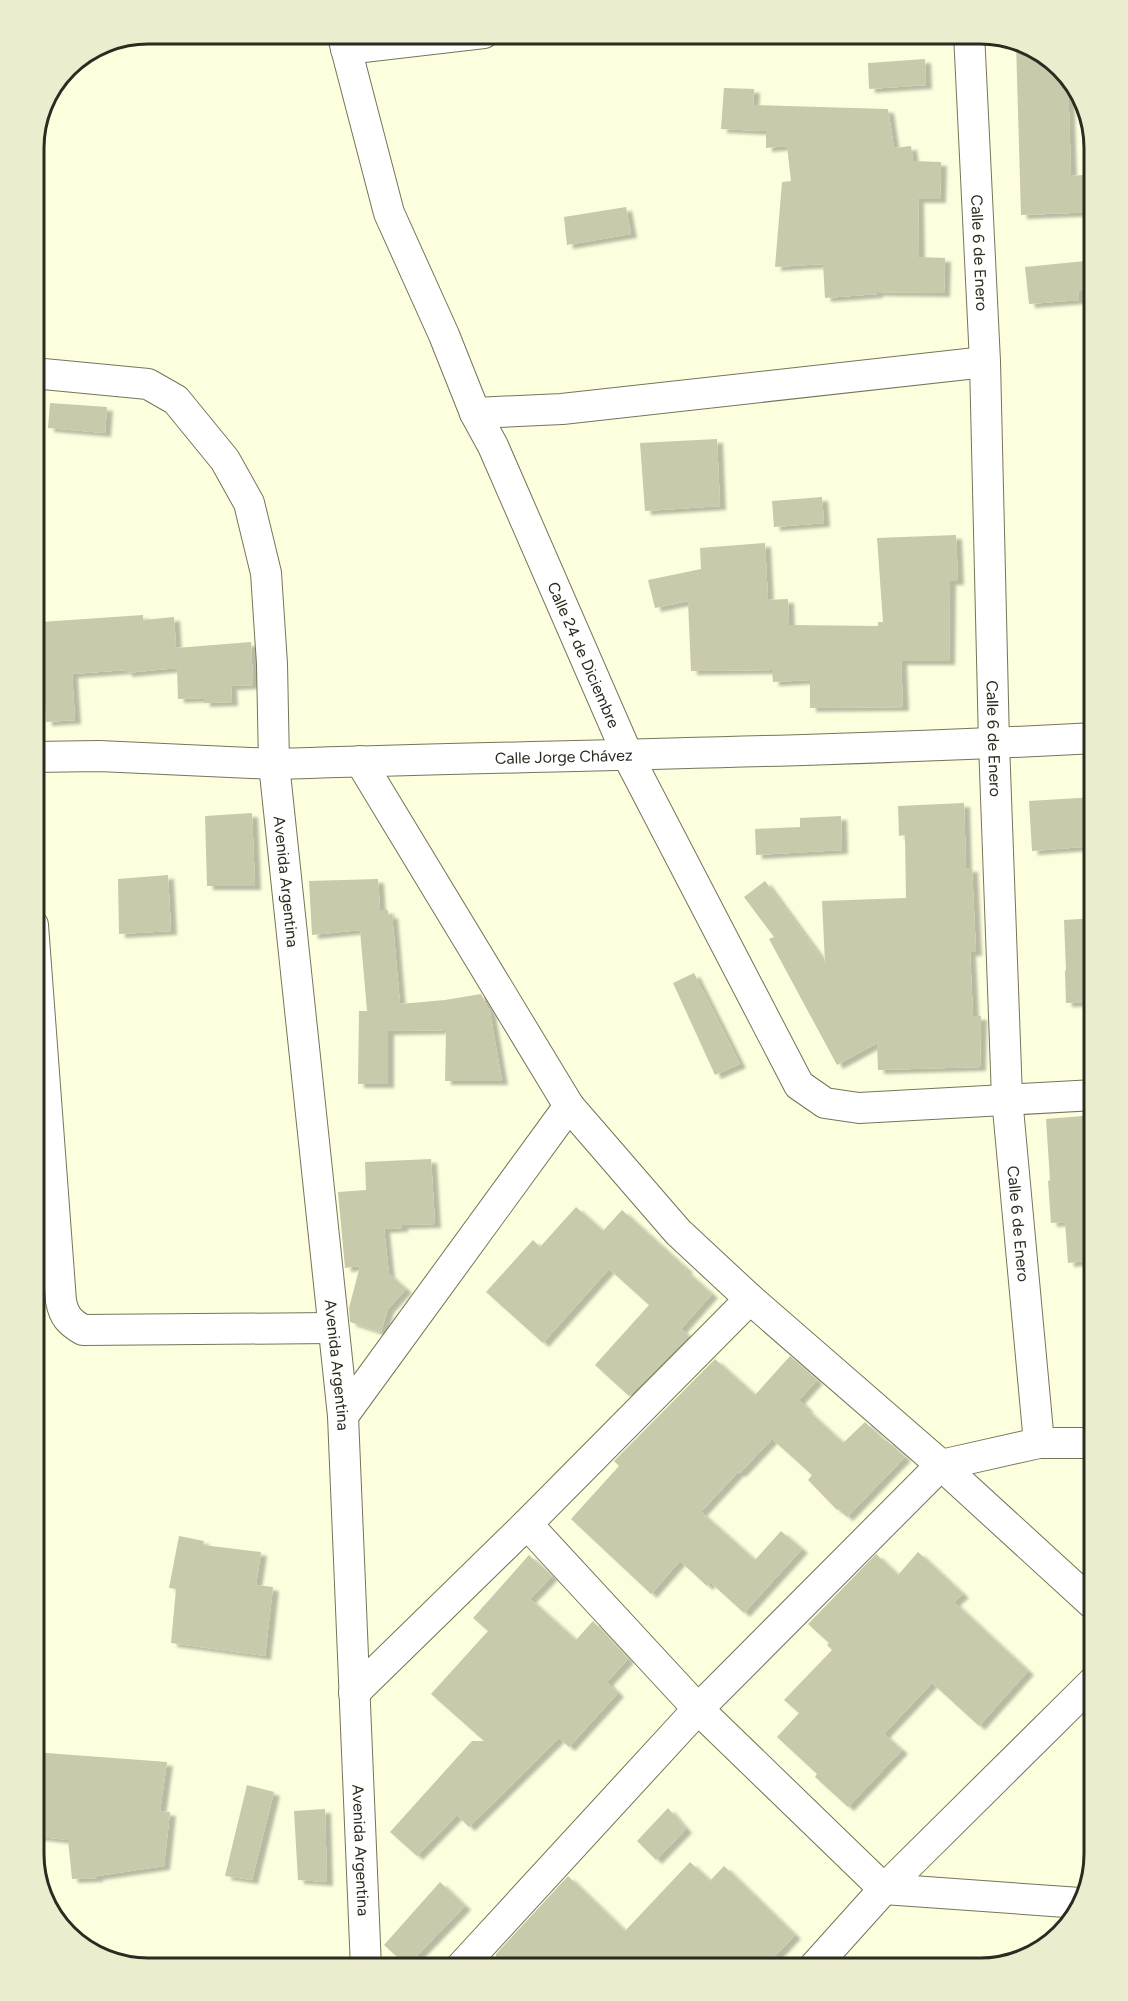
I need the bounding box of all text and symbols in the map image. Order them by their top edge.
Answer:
street label: Calle 6 de Enero [967,194,992,311]
street label: Calle 24 de Diciembre [543,579,624,731]
street label: Calle 6 de Enero [983,680,1005,797]
street label: Calle Jorge Chávez [495,746,633,768]
street label: Avenida Argentina [270,815,302,948]
street label: Calle 6 de Enero [1003,1165,1033,1283]
street label: Avenida Argentina [321,1298,353,1431]
street label: Avenida Argentina [348,1784,373,1917]

